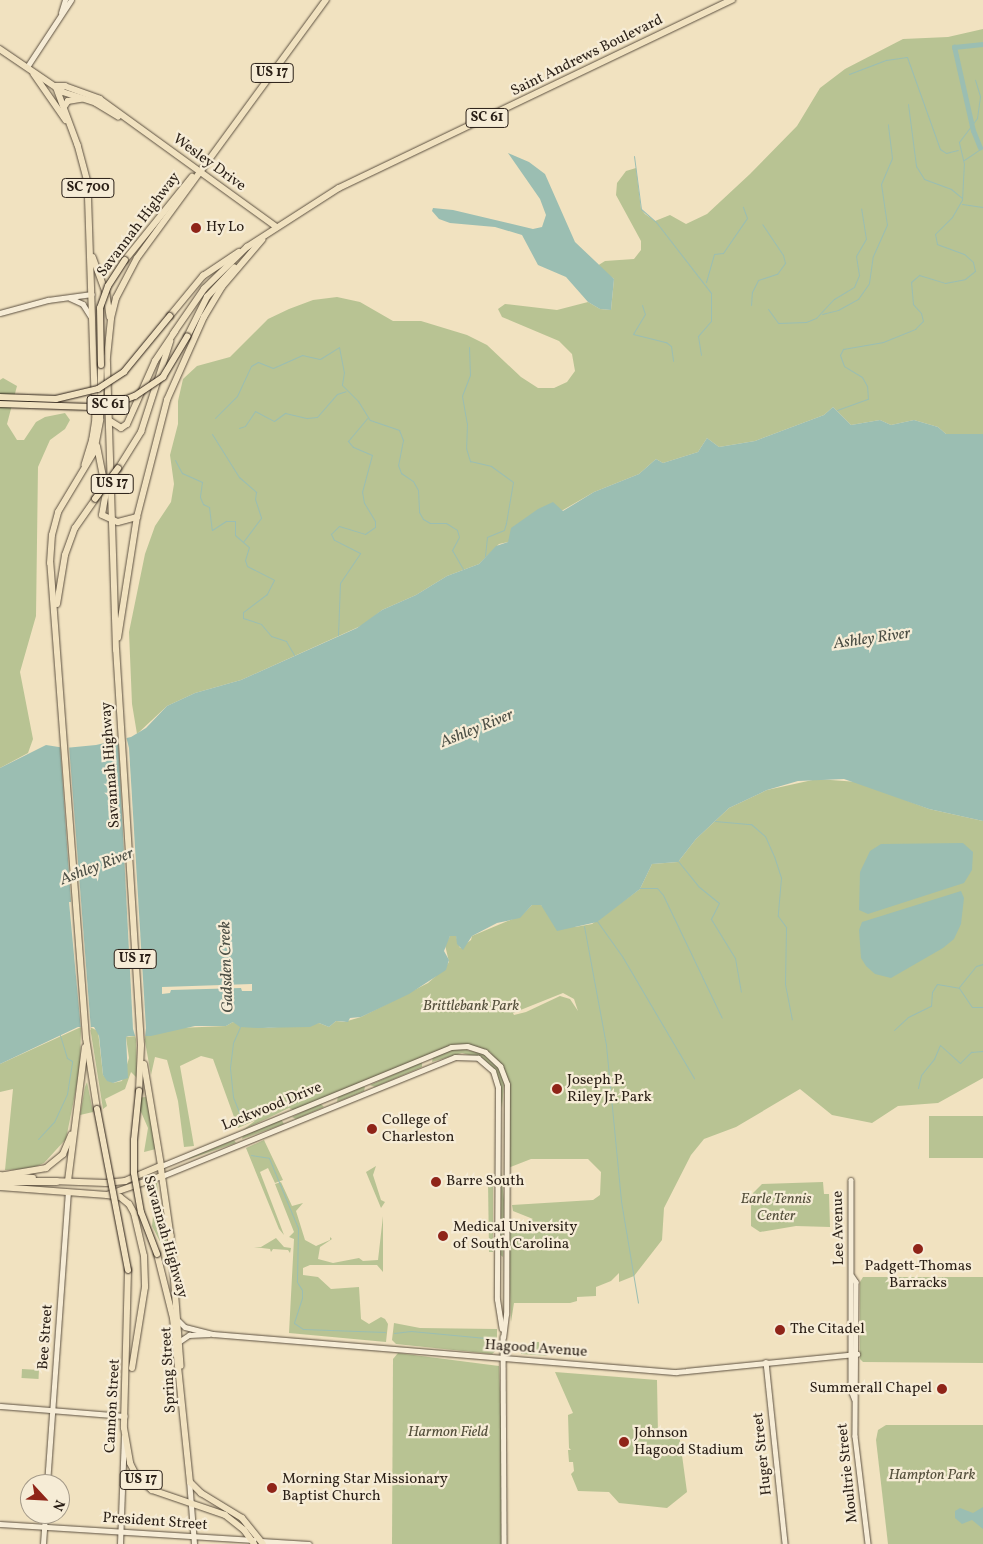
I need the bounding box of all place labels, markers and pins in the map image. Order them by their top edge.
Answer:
place label: Hy Lo [206,219,245,237]
marker: Hy Lo [190,222,202,234]
place label: Joseph P. Riley Jr. Park [567,1071,652,1106]
marker: Joseph P. Riley Jr. Park [551,1083,563,1095]
place label: College of Charleston [382,1111,455,1146]
marker: College of Charleston [366,1123,378,1135]
place label: Barre South [446,1173,524,1191]
marker: Barre South [430,1176,442,1188]
place label: Medical University of South Carolina [453,1218,577,1253]
marker: Medical University of South Carolina [437,1230,449,1242]
marker: Padgett-Thomas Barracks [912,1243,924,1255]
place label: Padgett-Thomas Barracks [864,1257,972,1292]
place label: The Citadel [790,1321,865,1339]
marker: The Citadel [774,1324,786,1336]
place label: Summerall Chapel [809,1380,932,1398]
marker: Summerall Chapel [936,1383,948,1395]
place label: Johnson Hagood Stadium [634,1424,744,1459]
marker: Johnson Hagood Stadium [618,1436,630,1448]
place label: Morning Star Missionary Baptist Church [282,1470,448,1505]
marker: Morning Star Missionary Baptist Church [266,1482,278,1494]

